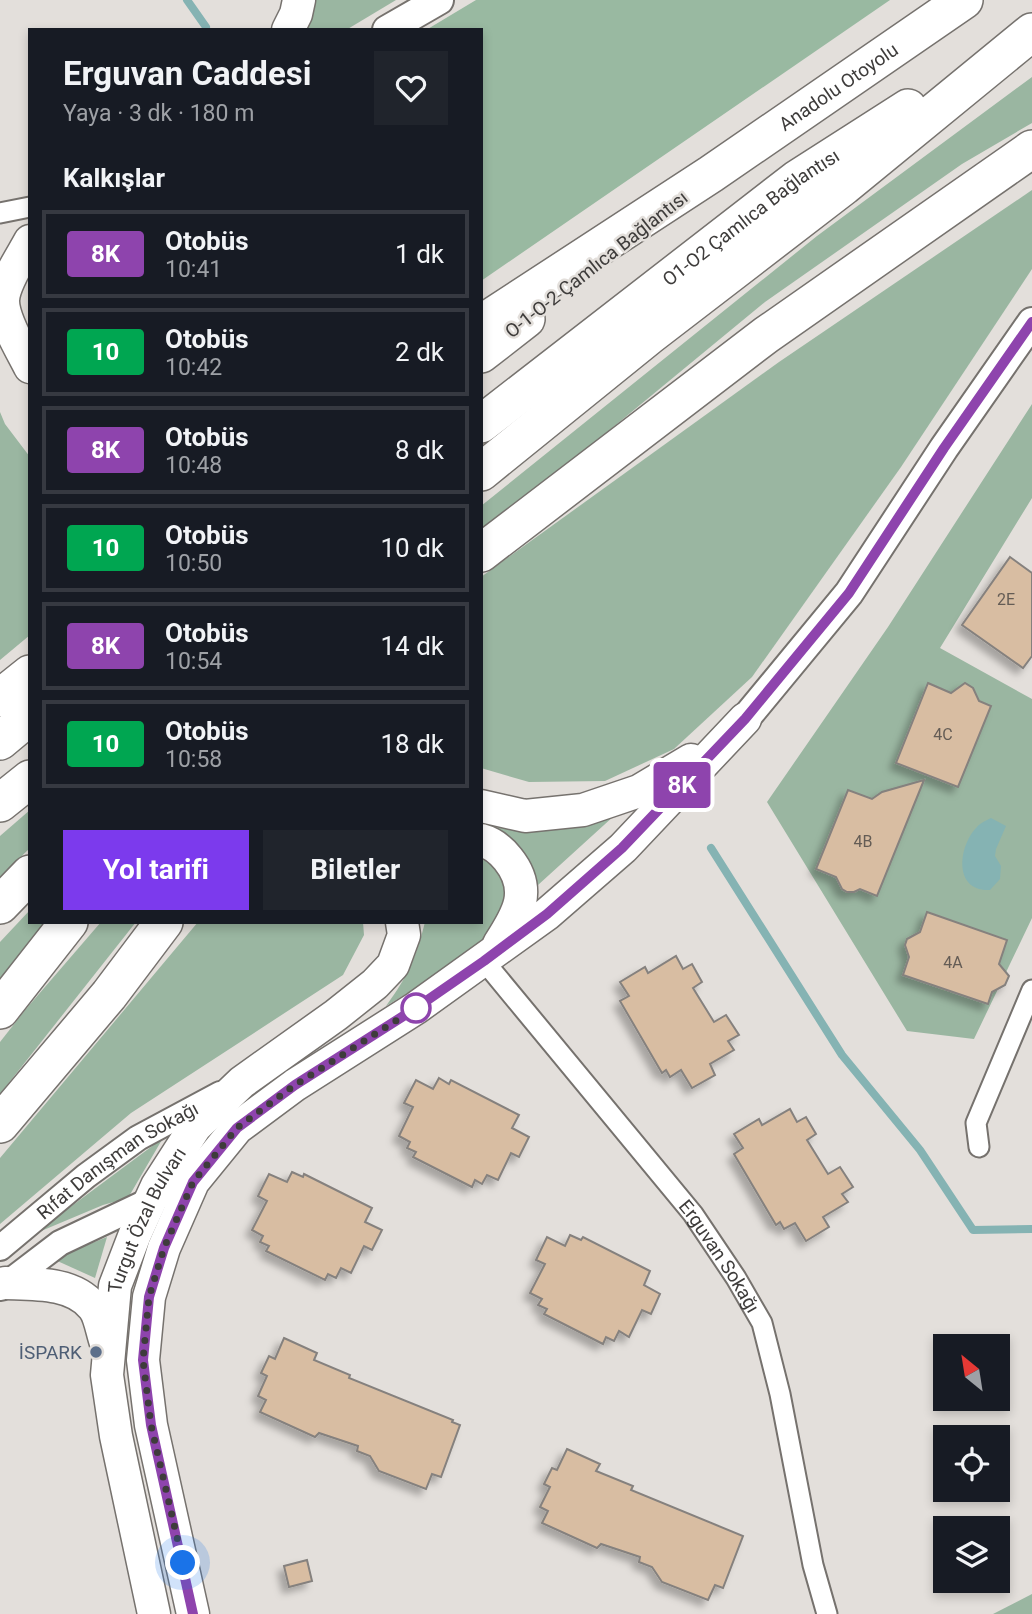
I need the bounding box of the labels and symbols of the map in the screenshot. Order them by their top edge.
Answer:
street label: Anadolu Otoyolu [775,38,902,136]
street label: O1-O2 Çamlıca Bağlantısı [658,144,844,291]
street label: O-1-O-2 Çamlıca Bağlantısı [500,186,692,343]
house number: 2E [997,590,1015,609]
house number: 4C [933,725,953,744]
line badge: 8K [650,762,714,808]
house number: 4B [854,832,873,851]
house number: 4A [943,953,963,972]
unlabelled marker [401,993,431,1023]
street label: Rıfat Danışman Sokağı [32,1097,202,1224]
street label: Turgut Özal Bulvarı [103,1143,191,1294]
street label: Erguvan Sokağı [674,1195,764,1317]
north arrow [933,1334,1010,1410]
place label: İSPARK [19,1341,82,1364]
marker: İSPARK [88,1344,104,1360]
your location [165,1545,200,1580]

